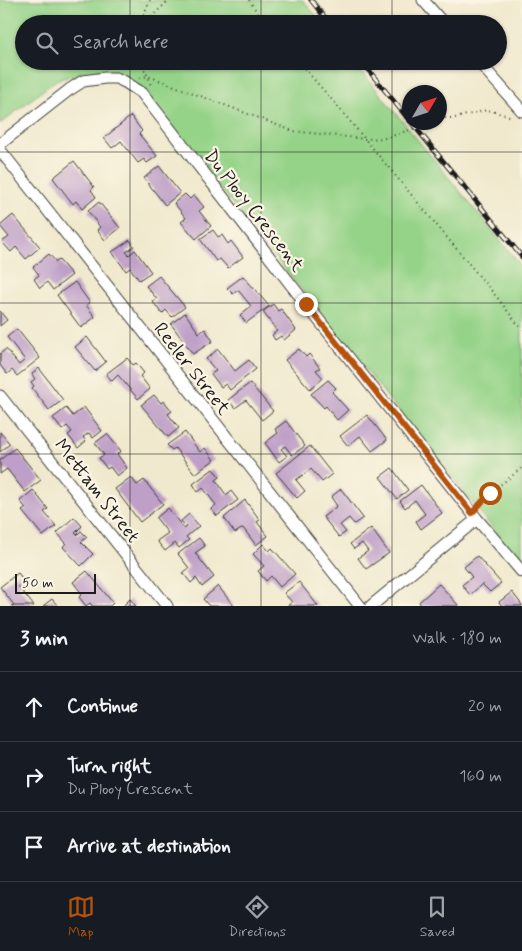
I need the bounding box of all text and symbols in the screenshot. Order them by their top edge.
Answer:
search box [15,15,507,70]
icon: search [33,29,61,57]
text: Search here [73,30,169,55]
north arrow [402,85,447,130]
street label: Du Plooy Crescent [197,144,310,278]
route end [295,293,318,316]
street label: Reeler Street [148,317,236,420]
street label: Mettam Street [48,434,145,548]
route start [479,482,502,505]
scale bar [15,571,96,594]
text: 50 m [22,574,53,592]
text: 3 min [20,625,68,653]
text: Walk · 180 m [413,628,502,649]
icon: ahead [20,693,48,721]
text: Continue [67,694,138,719]
text: 20 m [468,696,502,717]
text: Turn right [67,754,151,779]
icon: right [20,763,48,791]
text: 160 m [459,766,502,787]
text: Du Plooy Crescent [67,779,193,800]
icon: arrive [20,833,48,861]
text: Arrive at destination [67,834,231,859]
tab: Map [67,893,95,941]
tab: Directions [229,893,286,941]
tab: Saved [420,893,455,941]

